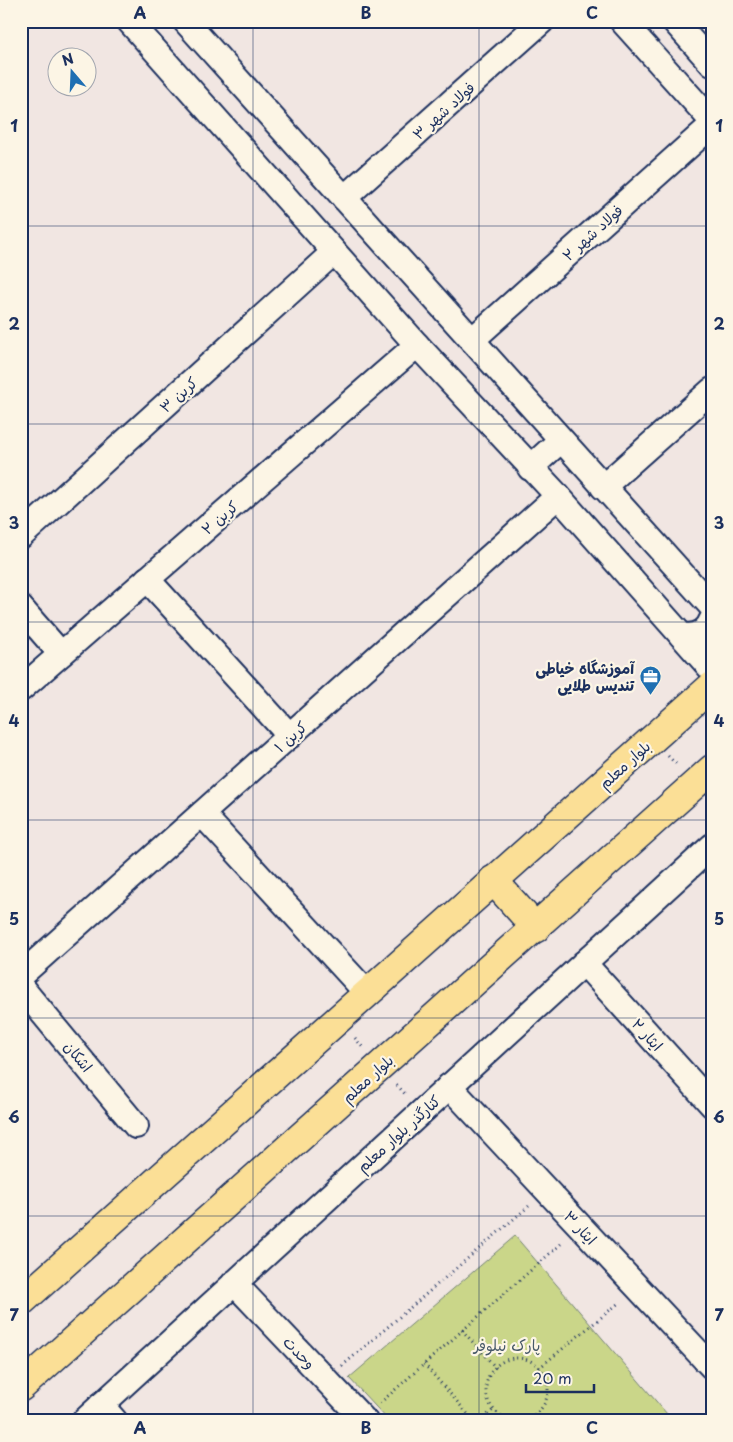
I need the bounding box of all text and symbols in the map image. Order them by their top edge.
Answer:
text: A [134,0,147,24]
text: B [361,0,372,24]
text: C [586,0,598,24]
north arrow [48,48,98,98]
text: N [59,48,76,71]
street label: فولاد شهر ۳ [407,76,479,144]
text: 1 [10,113,18,137]
text: 1 [715,113,723,137]
street label: فولاد شهر ۲ [556,198,628,266]
text: 2 [8,311,20,335]
text: 2 [713,311,725,335]
street label: کربن ۳ [154,371,202,417]
street label: کربن ۲ [195,494,243,540]
text: 3 [9,510,19,534]
text: 3 [714,510,724,534]
place label: آموزشگاه خیاطی تندیس طلایی [535,656,635,696]
office icon: آموزشگاه خیاطی تندیس طلایی [638,664,662,695]
text: 4 [9,708,20,732]
text: 4 [714,708,725,732]
street label: کربن ۱ [268,715,312,757]
street label: بلوار معلم [593,734,656,795]
text: 5 [9,906,19,930]
text: 5 [714,906,724,930]
street label: ایثار ۲ [627,1012,669,1056]
street label: اشکان [59,1035,99,1077]
street label: بلوار معلم [336,1048,399,1109]
street label: کنارگذر بلوار معلم [351,1089,447,1179]
text: 6 [8,1104,20,1128]
text: 6 [713,1104,725,1128]
street label: ایثار ۳ [559,1205,603,1249]
text: 7 [9,1302,19,1326]
text: 7 [714,1302,724,1326]
street label: وحدت [279,1330,321,1374]
park label: پارک نیلوفر [473,1333,540,1356]
scale bar [526,1362,593,1394]
text: 20 m [533,1366,572,1389]
text: A [134,1415,147,1439]
text: B [361,1415,372,1439]
text: C [586,1415,598,1439]

